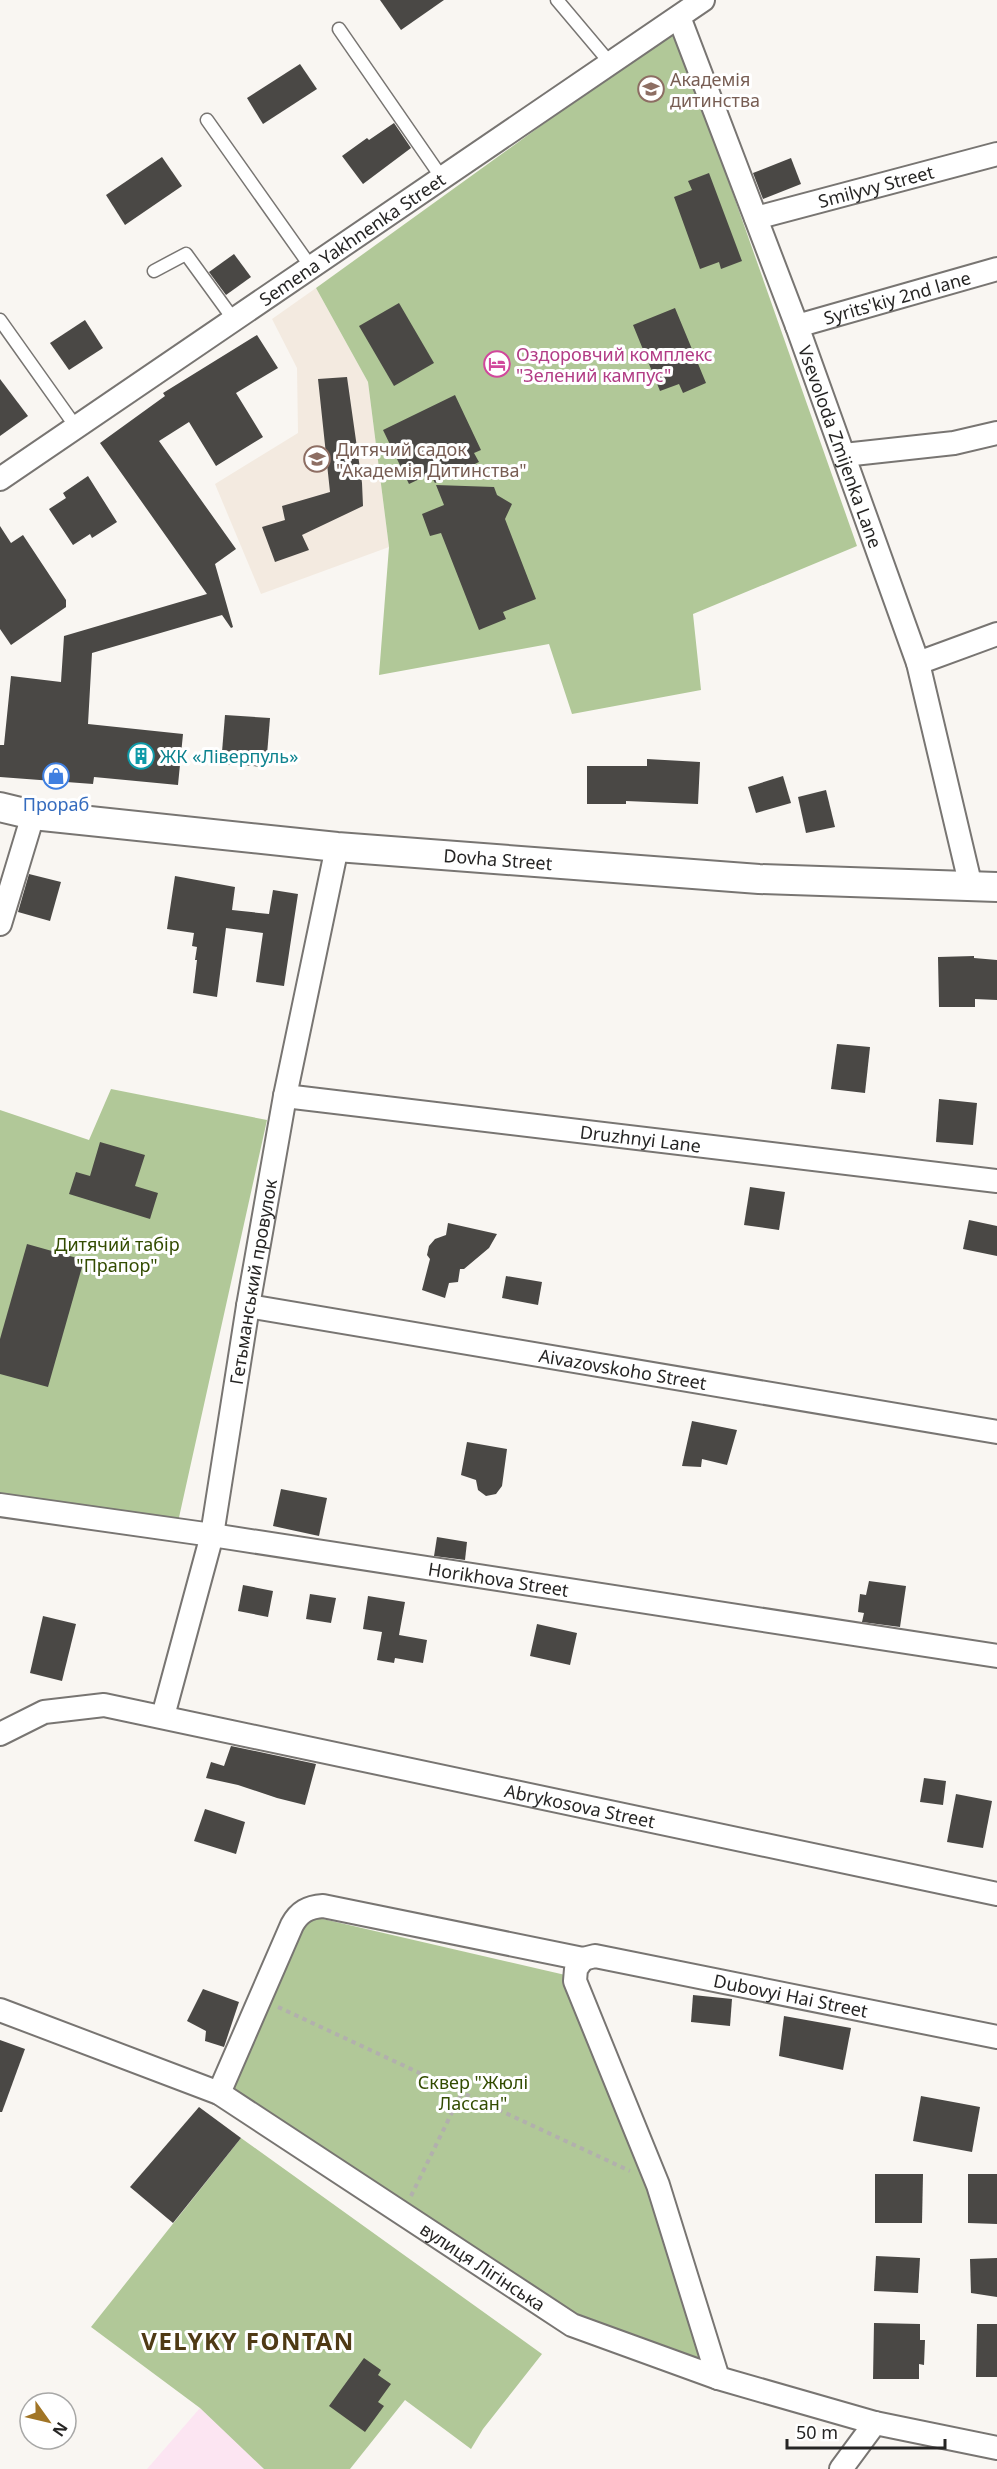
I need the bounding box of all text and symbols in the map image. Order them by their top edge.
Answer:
place label: Академія дитинства [670,67,760,112]
school or university icon: Академія дитинства [636,74,666,104]
street label: Smilyvy Street [815,159,937,213]
street label: Semena Yakhnenka Street [254,167,450,311]
street label: Syrits'kiy 2nd lane [821,265,973,330]
place label: Оздоровчий комплекс "Зелений кампус" [516,342,713,387]
street label: Vsevoloda Zmijenka Lane [793,342,888,551]
hotel icon: Оздоровчий комплекс "Зелений кампус" [482,349,512,379]
place label: Дитячий садок "Академія Дитинства" [336,437,527,482]
school or university icon: Дитячий садок "Академія Дитинства" [302,444,332,474]
building icon: ЖК «Ліверпуль» [126,741,156,771]
place label: ЖК «Ліверпуль» [160,744,298,768]
shop icon: Прораб [41,761,71,791]
place label: Прораб [23,792,89,816]
street label: Dovha Street [443,843,554,875]
street label: Druzhnyi Lane [579,1119,702,1158]
street label: Гетьманський провулок [224,1177,282,1386]
park label: Дитячий табір "Прапор" [54,1232,180,1277]
street label: Aivazovskoho Street [537,1343,709,1395]
street label: Horikhova Street [427,1556,571,1602]
street label: Abrykosova Street [502,1778,658,1833]
street label: Dubovyi Hai Street [712,1968,870,2023]
park label: Сквер "Жюлі Лассан" [418,2070,528,2115]
street label: вулиця Лігінська [416,2217,550,2316]
district label: VELYKY FONTAN [141,2324,355,2357]
north arrow [18,2391,78,2451]
scale bar [787,2412,944,2450]
text: N [48,2418,73,2441]
text: 50 m [796,2420,838,2444]

